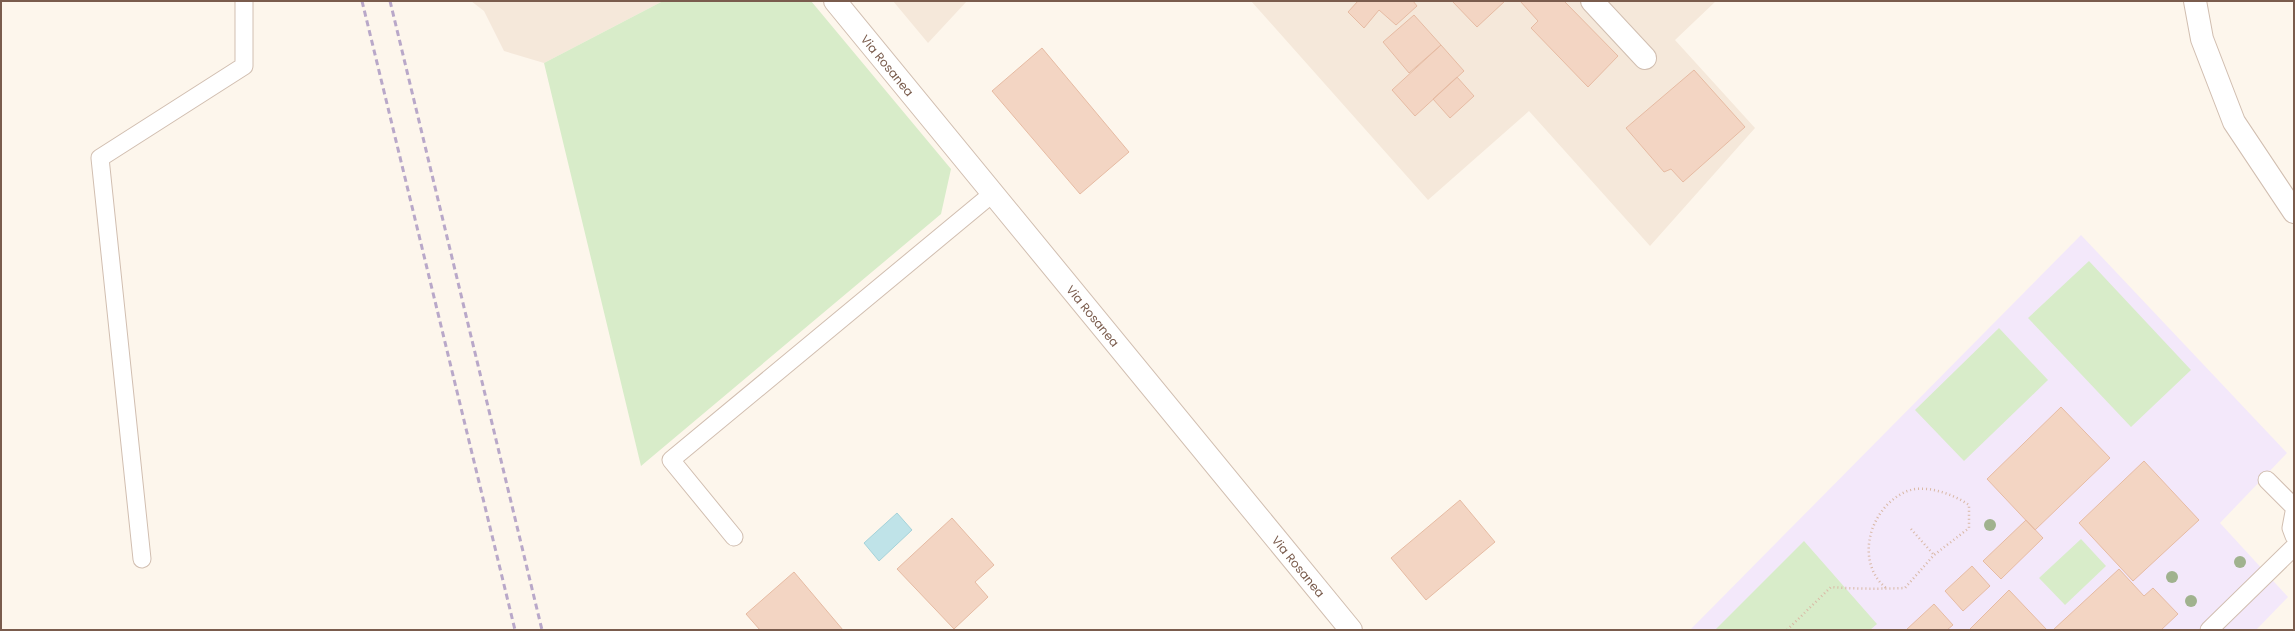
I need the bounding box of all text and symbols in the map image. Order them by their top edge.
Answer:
street label: Via Rosanea [857,31,918,100]
street label: Via Rosanea [1063,281,1124,350]
street label: Via Rosanea [1268,532,1329,601]

